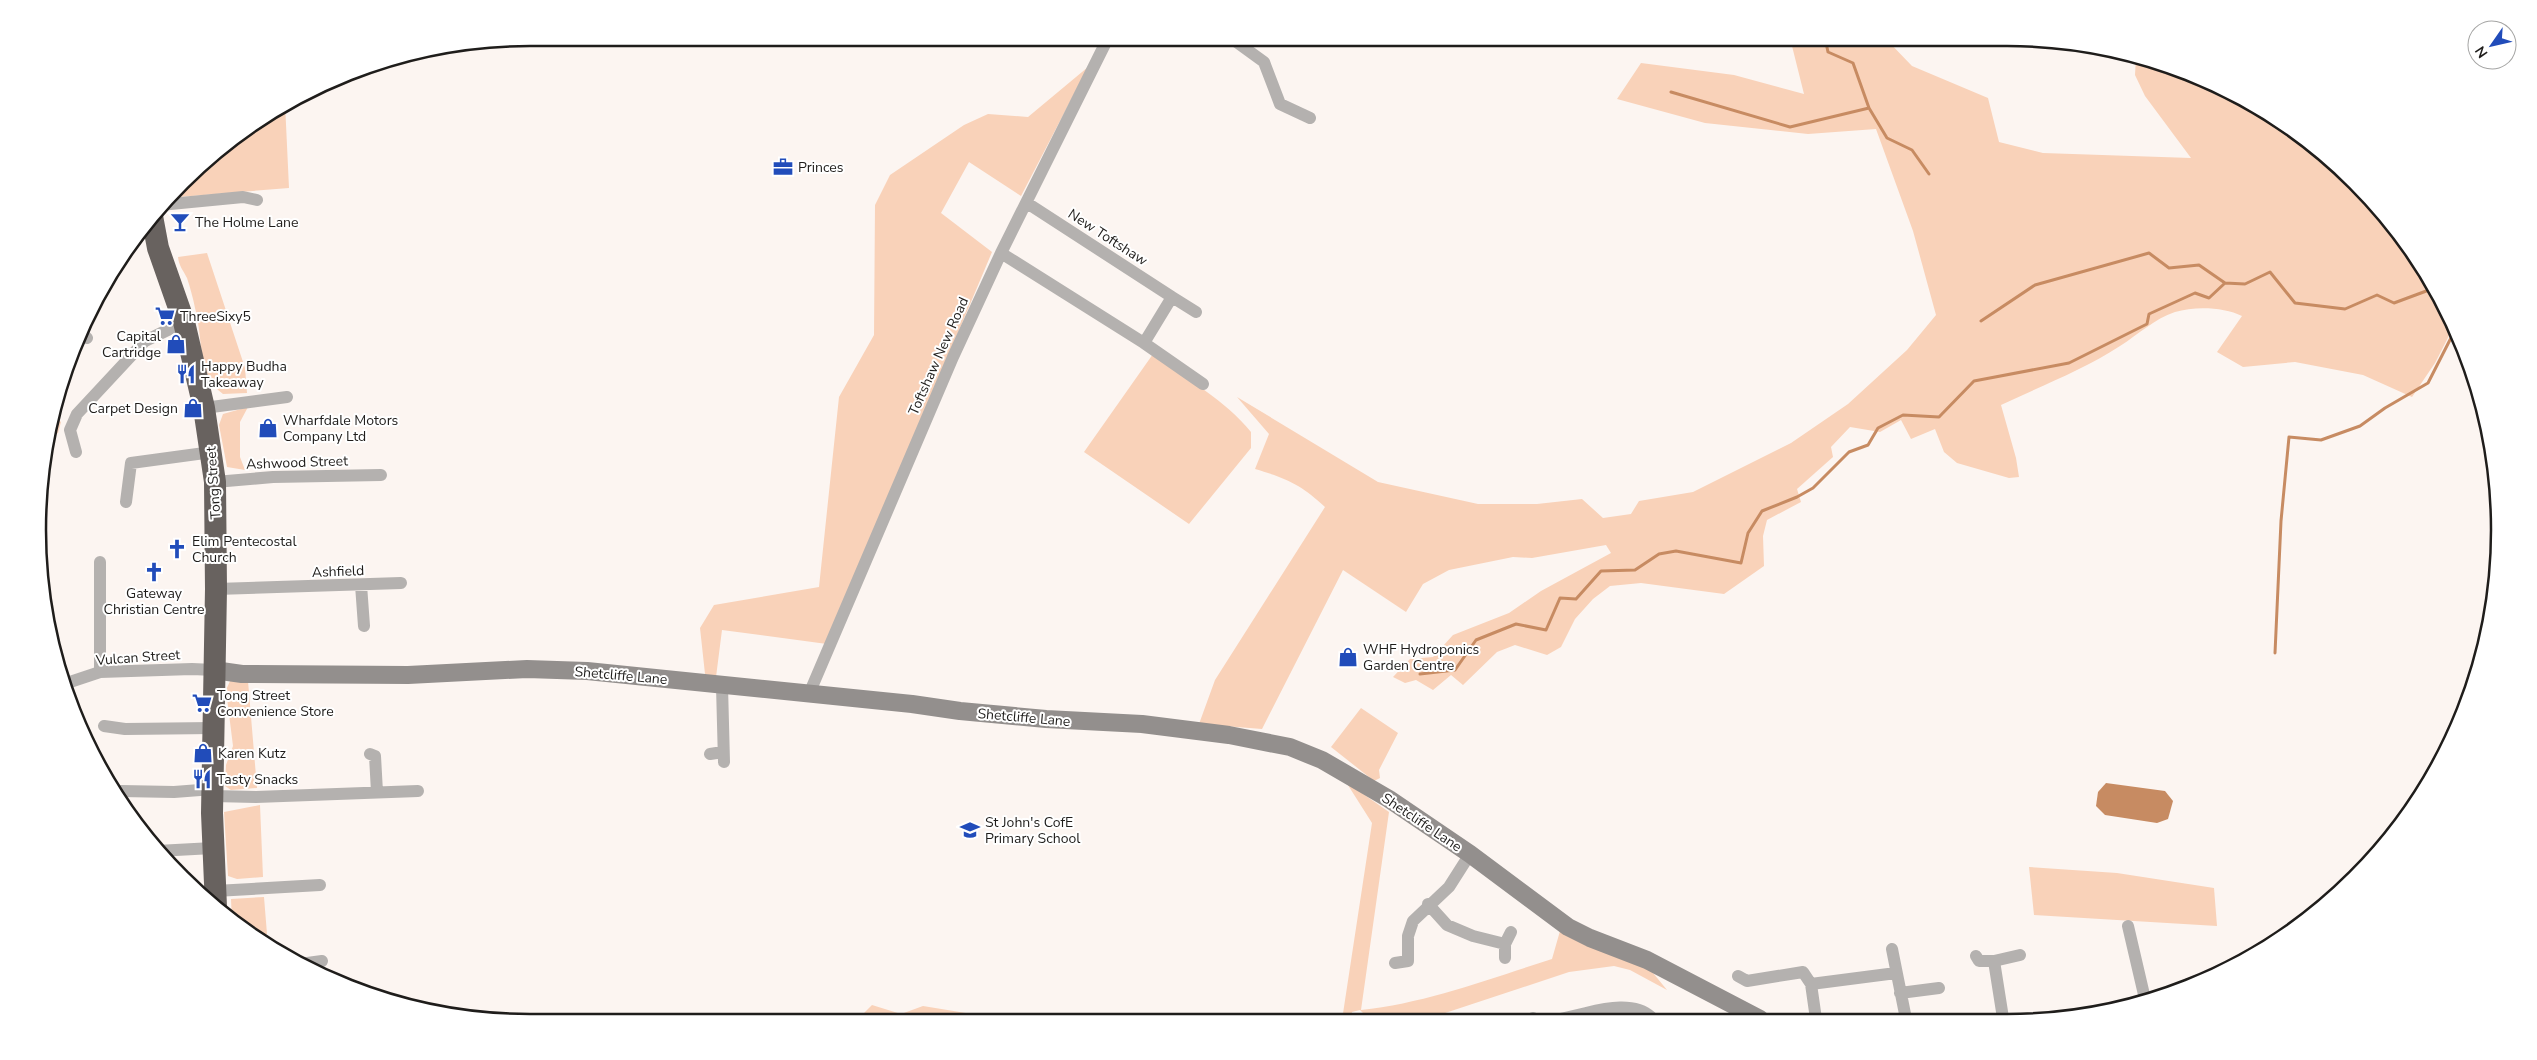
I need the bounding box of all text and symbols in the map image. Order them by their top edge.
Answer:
north arrow [2467,20,2517,70]
text: N [2471,42,2492,62]
office icon: Princes [772,156,794,178]
place label: Princes [798,158,844,177]
street label: New Toftshaw [1064,205,1151,270]
bar icon: The Holme Lane [169,211,191,233]
place label: The Holme Lane [195,213,298,232]
street label: Toftshaw New Road [904,294,973,418]
supermarket icon: ThreeSixy5 [154,305,176,327]
place label: ThreeSixy5 [180,307,251,326]
place label: Capital Cartridge [102,327,162,362]
shop icon: Capital Cartridge [165,333,187,355]
place label: Happy Budha Takeaway [201,357,287,392]
restaurant icon: Happy Budha Takeaway [175,363,197,385]
shop icon: Carpet Design [182,397,204,419]
place label: Carpet Design [88,399,178,418]
place label: Wharfdale Motors Company Ltd [283,411,399,446]
shop icon: Wharfdale Motors Company Ltd [257,417,279,439]
street label: Tong Street [201,446,226,520]
street label: Ashwood Street [246,451,348,474]
place label: Elim Pentecostal Church [192,532,297,567]
church icon: Elim Pentecostal Church [166,538,188,560]
church icon: Gateway Christian Centre [143,561,165,583]
street label: Ashfield [312,561,364,582]
place label: Gateway Christian Centre [103,584,205,619]
place label: WHF Hydroponics Garden Centre [1363,640,1480,675]
street label: Vulcan Street [94,645,181,670]
shop icon: WHF Hydroponics Garden Centre [1337,646,1359,668]
street label: Shetcliffe Lane [574,662,668,689]
place label: Tong Street Convenience Store [217,686,334,721]
supermarket icon: Tong Street Convenience Store [191,692,213,714]
street label: Shetcliffe Lane [977,704,1071,731]
shop icon: Karen Kutz [192,742,214,764]
place label: Karen Kutz [218,744,286,763]
restaurant icon: Tasty Snacks [191,768,213,790]
place label: Tasty Snacks [217,770,299,789]
street label: Shetcliffe Lane [1378,789,1466,856]
place label: St John's CofE Primary School [985,813,1081,848]
school or university icon: St John's CofE Primary School [959,819,981,841]

